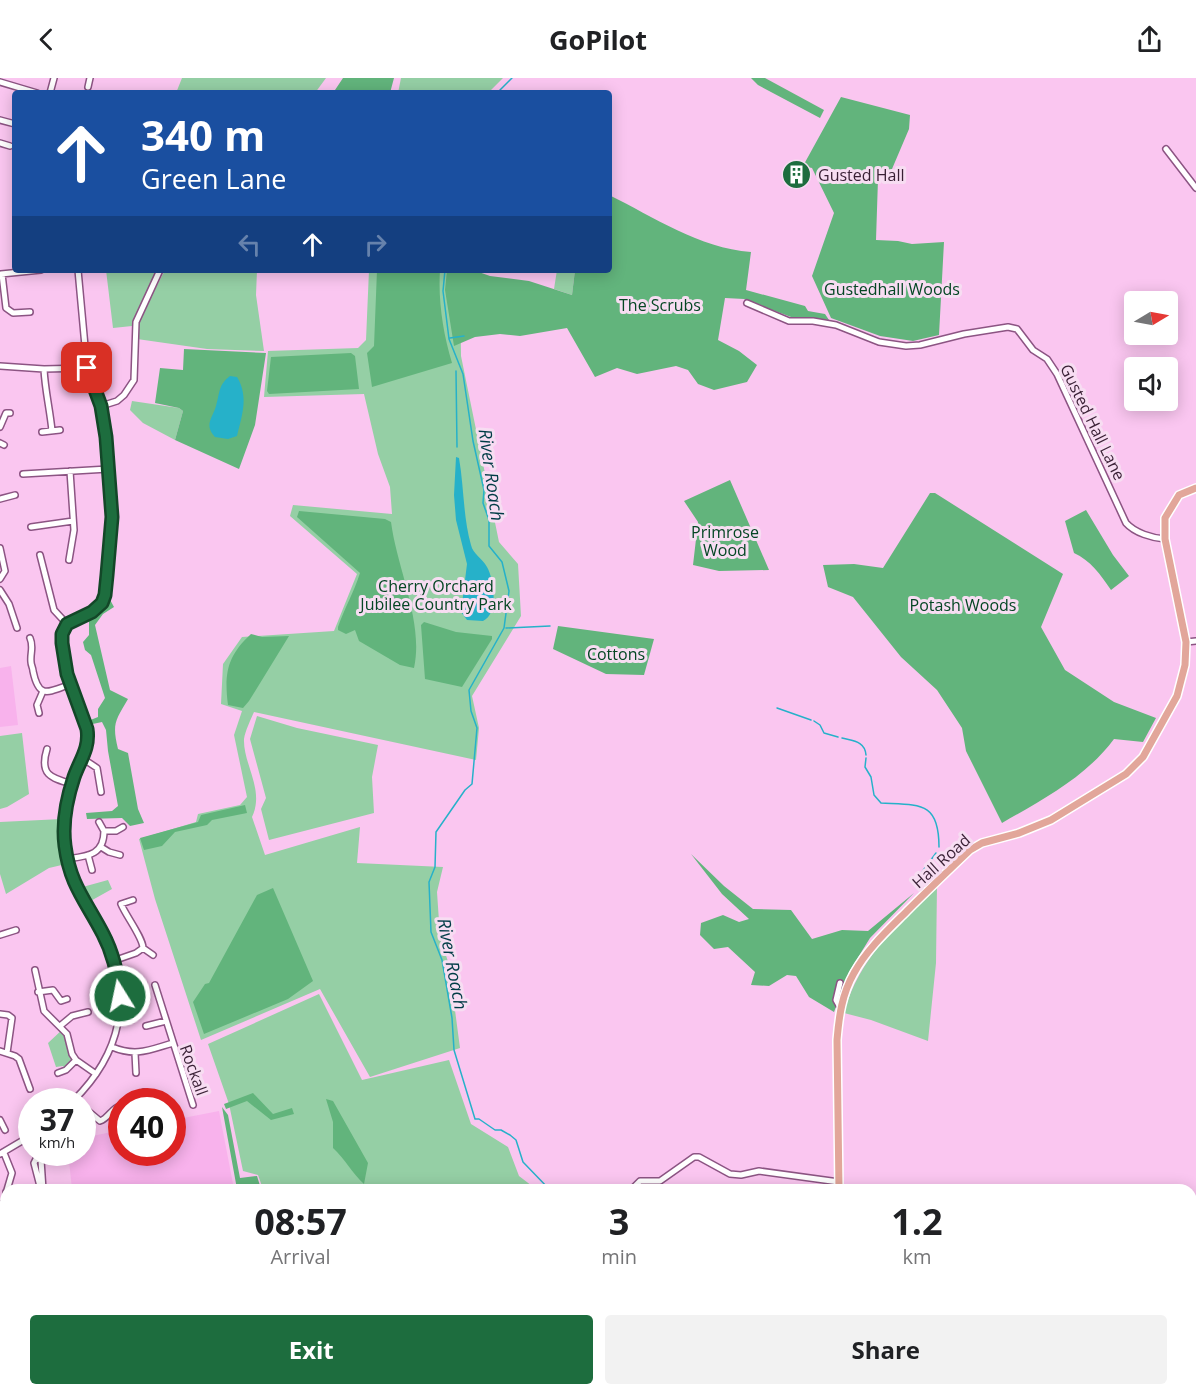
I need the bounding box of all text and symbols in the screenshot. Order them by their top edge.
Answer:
text: GoPilot [549,21,647,58]
icon: back [30,23,63,56]
icon: share [1133,23,1166,56]
text: 340 m [141,106,265,163]
icon: ahead [42,114,120,192]
building icon: Gusted Hall [781,159,813,191]
text: Green Lane [141,160,286,197]
place label: Gusted Hall [818,164,904,186]
icon: left [233,228,266,261]
icon: ahead [296,228,329,261]
icon: right [359,228,392,261]
park label: Gustedhall Woods [824,278,960,300]
north arrow [1124,291,1178,345]
map controls [1124,291,1178,411]
park label: The Scrubs [619,294,701,316]
pin [61,342,112,393]
icon: arrive [70,351,103,384]
button: sound [1124,357,1178,411]
street label: Gusted Hall Lane [1055,360,1131,484]
water label: River Roach [474,427,510,523]
park label: Primrose Wood [691,521,759,561]
park label: Cherry Orchard Jubilee Country Park [358,575,512,615]
park label: Potash Woods [910,594,1016,616]
park label: Cottons [587,643,645,665]
street label: Hall Road [907,829,975,893]
water label: River Roach [432,916,474,1012]
position arrow [88,964,152,1028]
street label: Rockall [175,1042,213,1098]
speed limit sign: 40 [108,1088,186,1166]
text: 37 [40,1099,74,1140]
text: km/h [39,1132,75,1152]
text: 08:57 [254,1197,347,1246]
text: 3 [609,1197,629,1246]
text: 1.2 [891,1197,943,1246]
text: Arrival [270,1243,331,1270]
text: min [601,1243,637,1270]
text: km [902,1243,931,1270]
button: Exit [30,1315,593,1384]
button: Share [605,1315,1167,1384]

